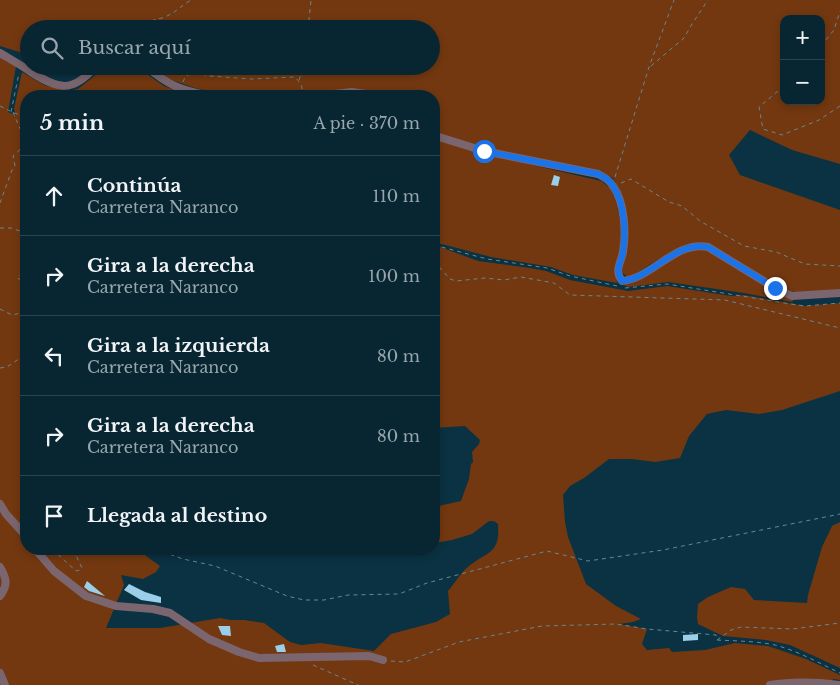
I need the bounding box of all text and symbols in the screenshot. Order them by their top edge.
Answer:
map controls [780,15,825,105]
button: + [780,15,825,60]
search box [20,20,440,75]
icon: search [38,34,66,62]
text: Buscar aquí [78,36,191,59]
button: − [780,60,825,105]
text: 5 min [40,110,104,136]
text: A pie · 370 m [313,113,420,133]
route start [473,140,496,163]
text: Continúa [87,174,181,197]
icon: ahead [40,182,68,210]
text: 110 m [373,186,420,206]
text: Carretera Naranco [87,197,238,217]
text: Gira a la derecha [87,254,255,277]
icon: right [40,262,68,290]
text: 100 m [368,266,420,286]
text: Carretera Naranco [87,277,238,297]
route end [764,277,787,300]
text: Gira a la izquierda [87,334,270,357]
icon: left [40,342,68,370]
text: 80 m [377,346,420,366]
text: Carretera Naranco [87,357,238,377]
text: Gira a la derecha [87,414,255,437]
icon: right [40,422,68,450]
text: 80 m [377,426,420,446]
text: Carretera Naranco [87,437,238,457]
icon: arrive [40,502,68,530]
text: Llegada al destino [87,504,267,527]

